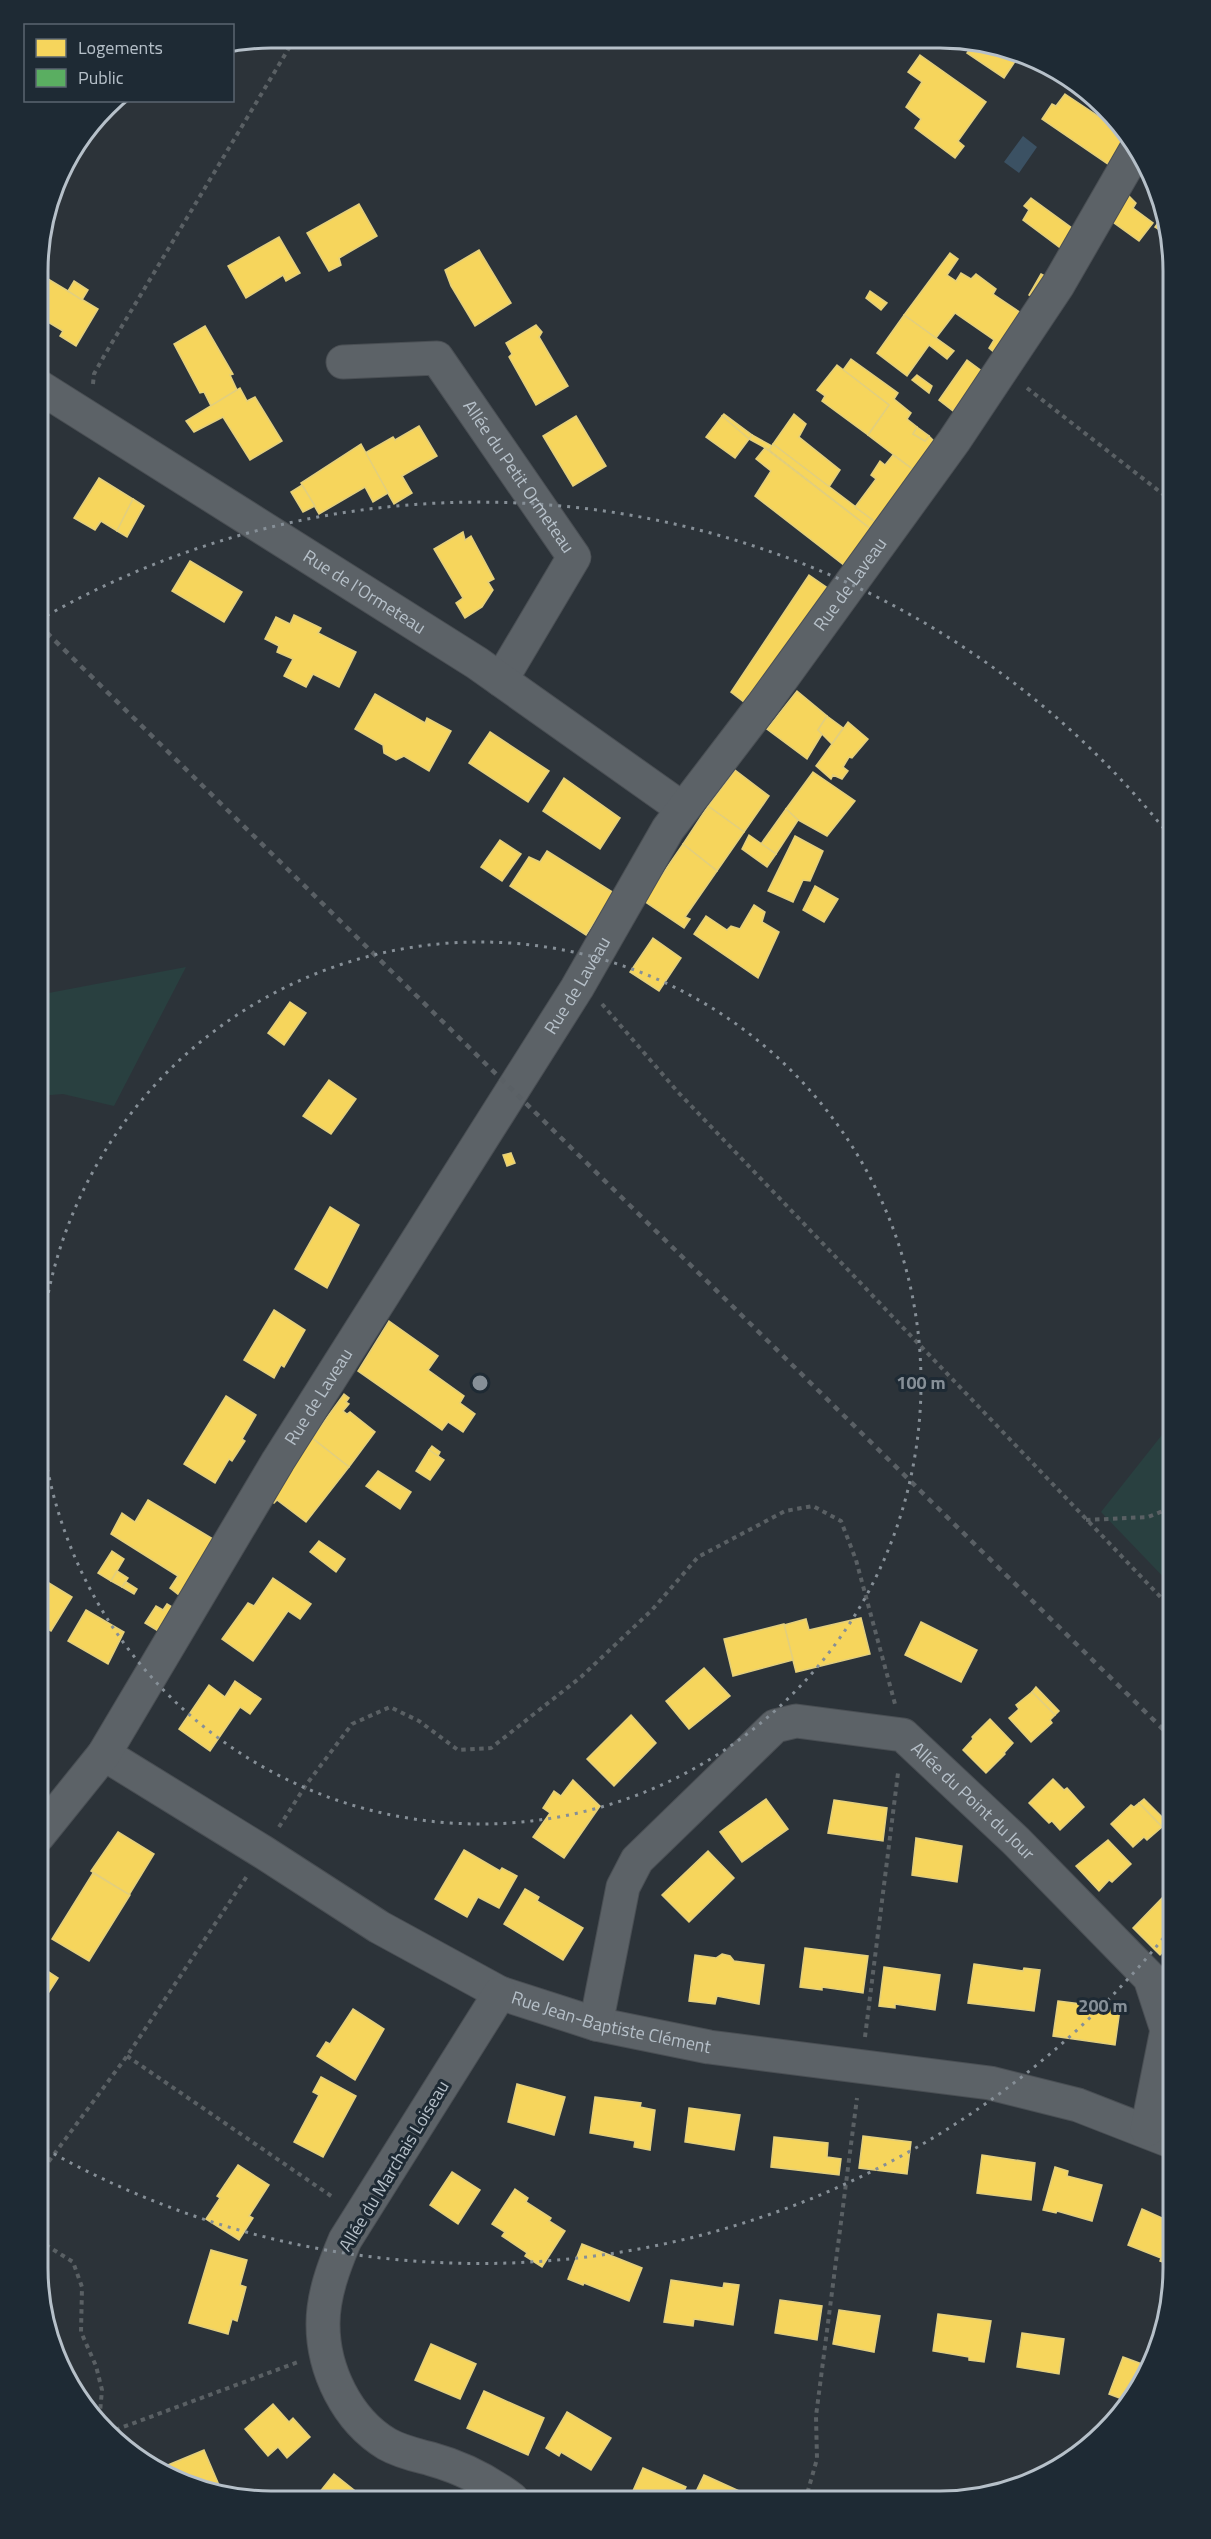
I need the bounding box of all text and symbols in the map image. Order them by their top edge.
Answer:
legend [24,24,234,102]
text: Logements [78,34,163,61]
text: Public [78,64,124,91]
street label: Allée du Petit Ormeteau [457,394,581,558]
street label: Rue de Laveau [807,531,893,636]
street label: Rue de l'Ormeteau [298,543,431,640]
street label: Rue de Laveau [537,931,617,1039]
street label: Rue de Laveau [277,1343,359,1450]
text: 100 m [896,1369,946,1396]
centre of rings [470,1373,490,1393]
street label: Allée du Point du Jour [905,1735,1041,1866]
street label: Rue Jean-Baptiste Clément [508,1984,714,2060]
text: 200 m [1078,1992,1128,2019]
street label: Allée du Marchais Loiseau [332,2075,455,2256]

